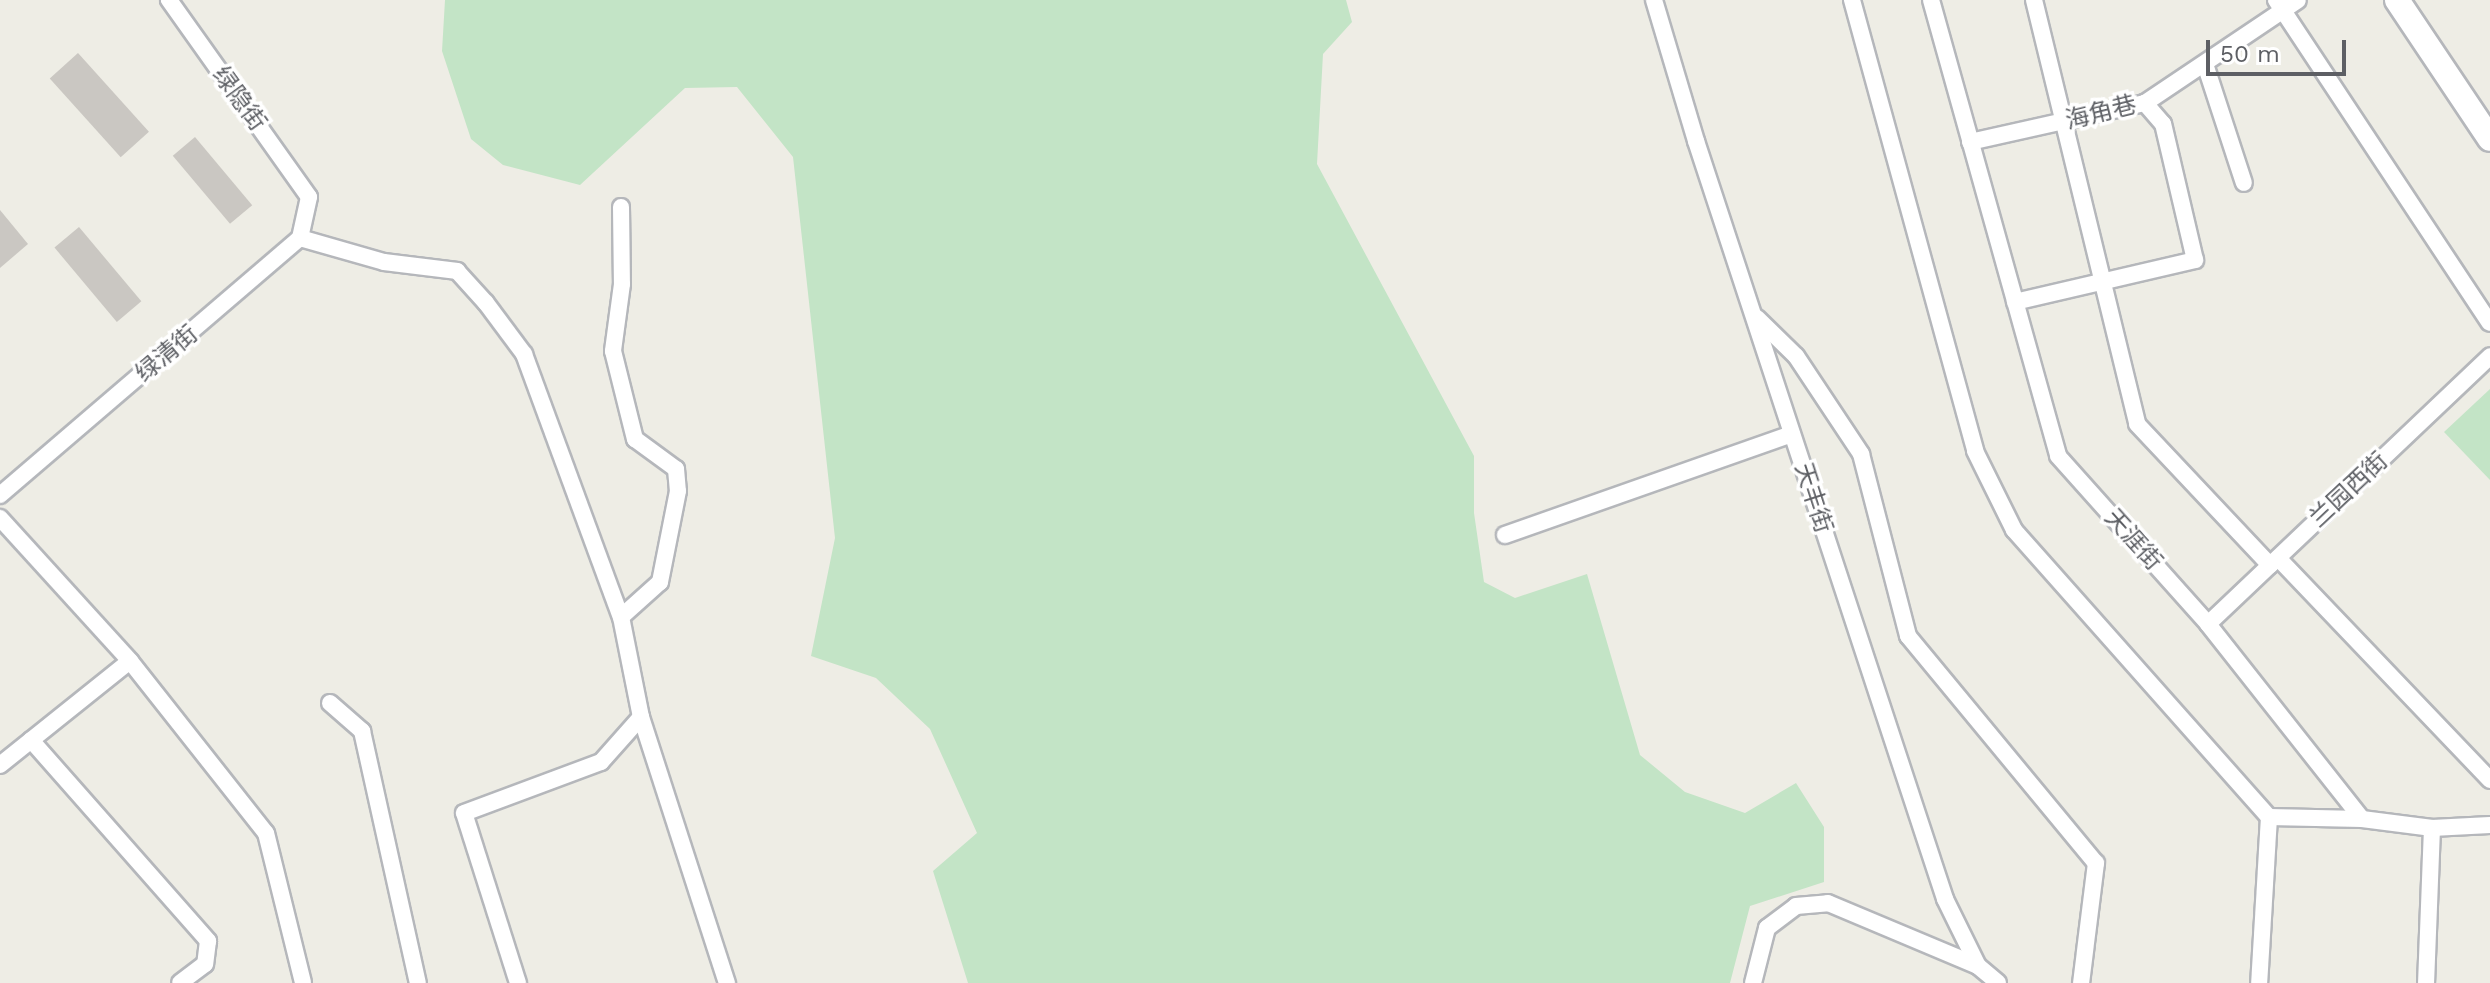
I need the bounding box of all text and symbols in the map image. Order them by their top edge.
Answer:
scale bar [2210,24,2350,74]
text: 50 m [2220,40,2280,68]
street label: 绿隐街 [206,61,272,137]
street label: 海角巷 [2063,90,2139,136]
street label: 绿清街 [130,320,204,388]
street label: 兰园西街 [2304,447,2394,533]
street label: 天丰街 [1788,459,1838,537]
street label: 天涯街 [2098,504,2168,576]

